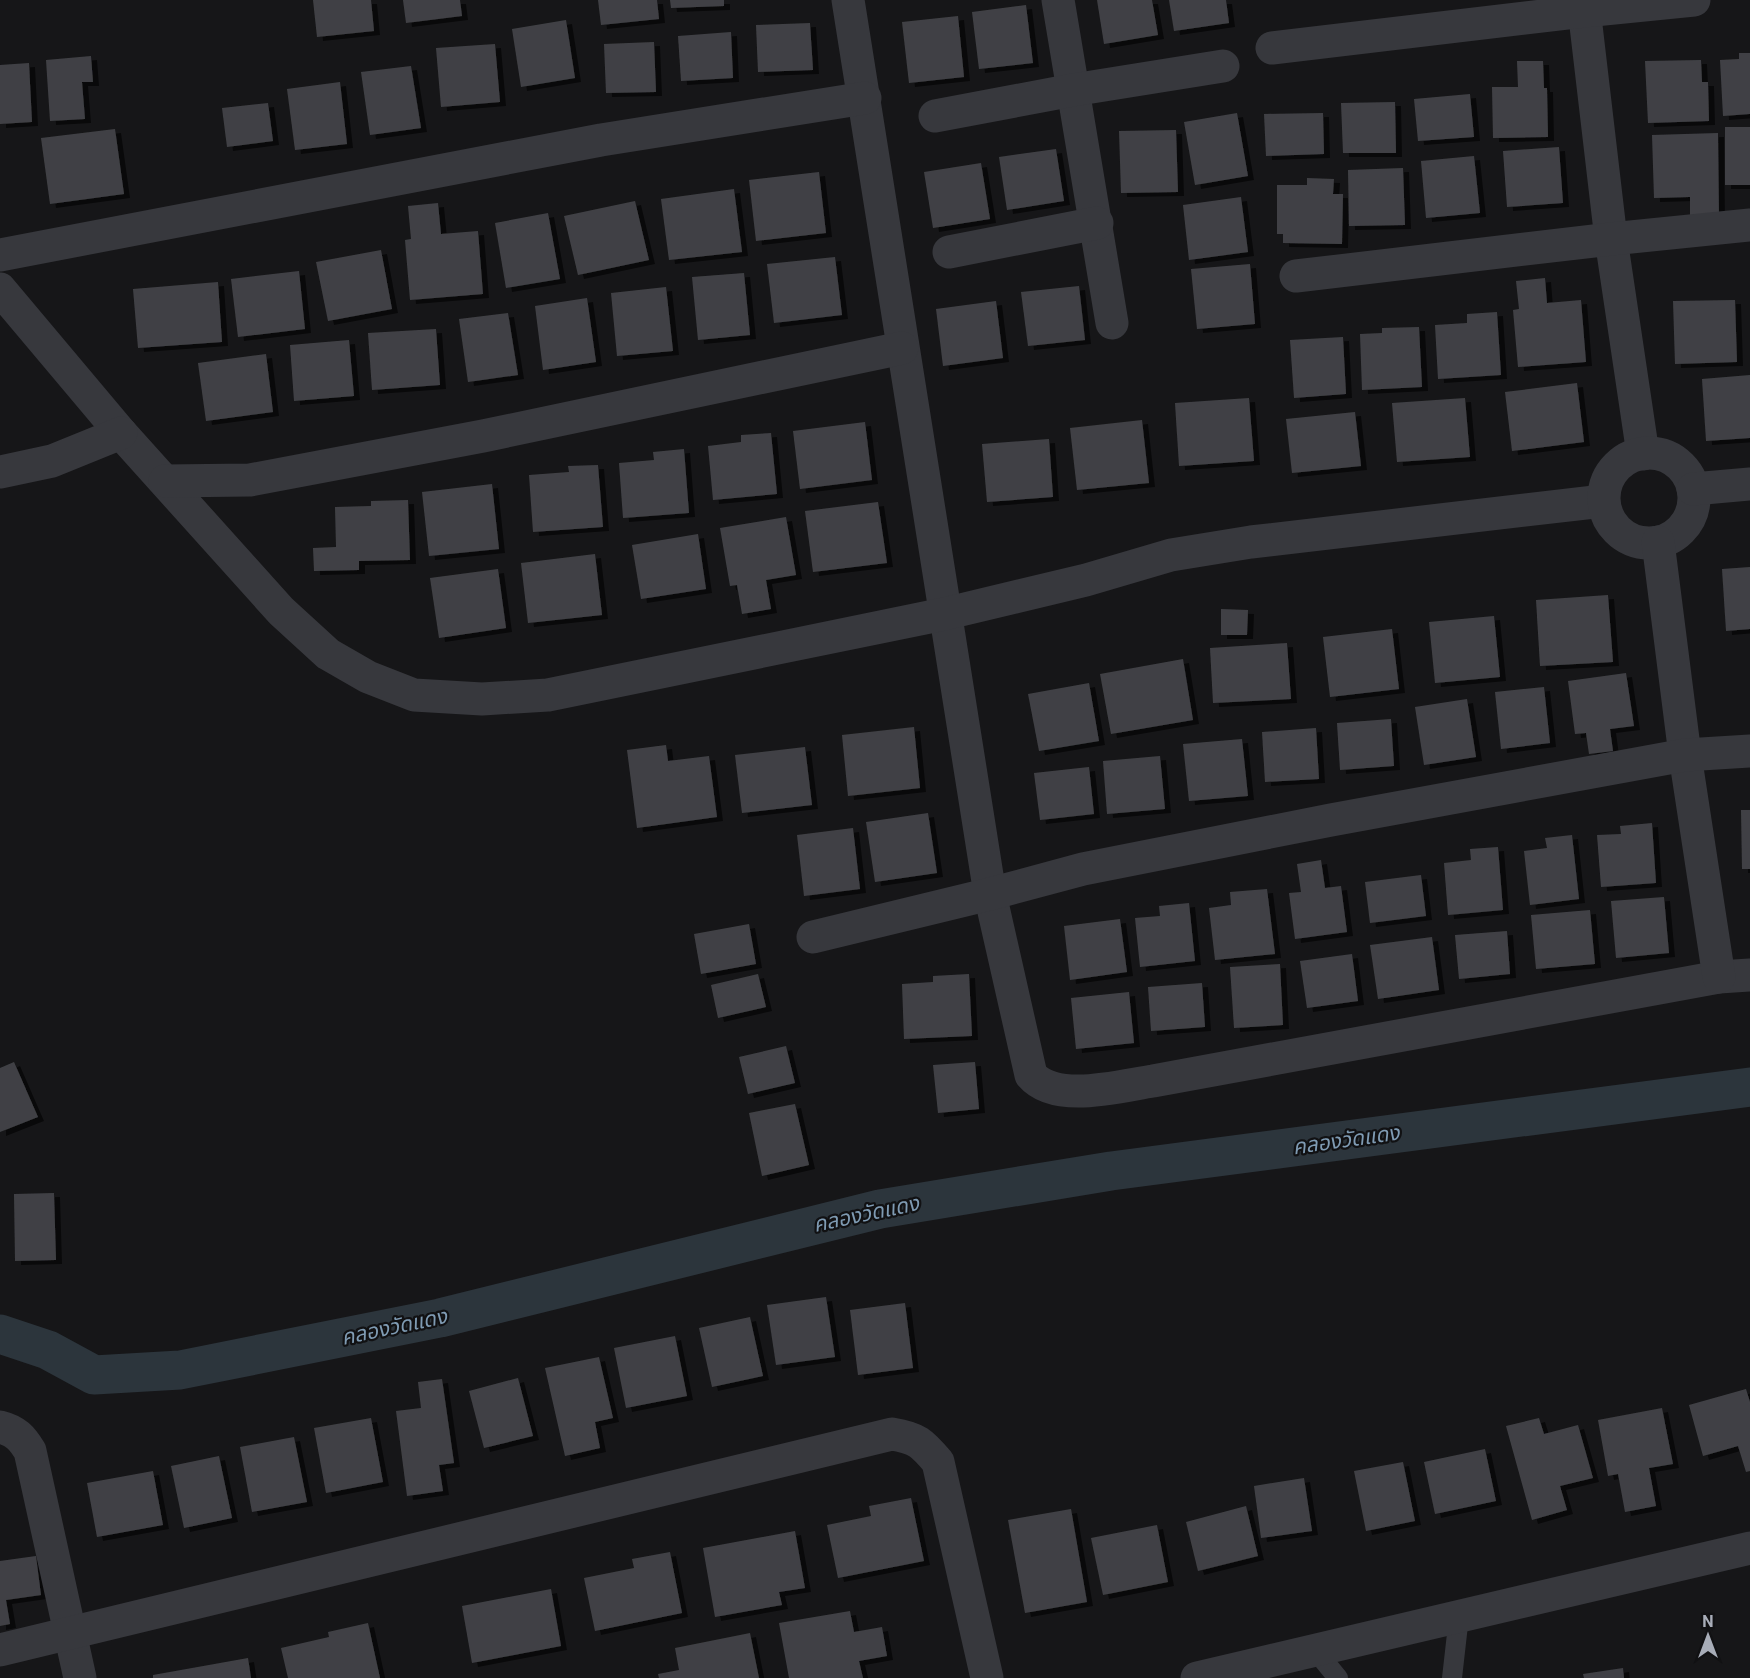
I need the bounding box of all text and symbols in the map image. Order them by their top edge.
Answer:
water label: คลองวัดแดง [1291,1120,1403,1159]
water label: คลองวัดแดง [811,1191,923,1237]
water label: คลองวัดแดง [339,1304,451,1350]
north arrow [1678,1606,1738,1666]
text: N [1702,1612,1714,1631]

